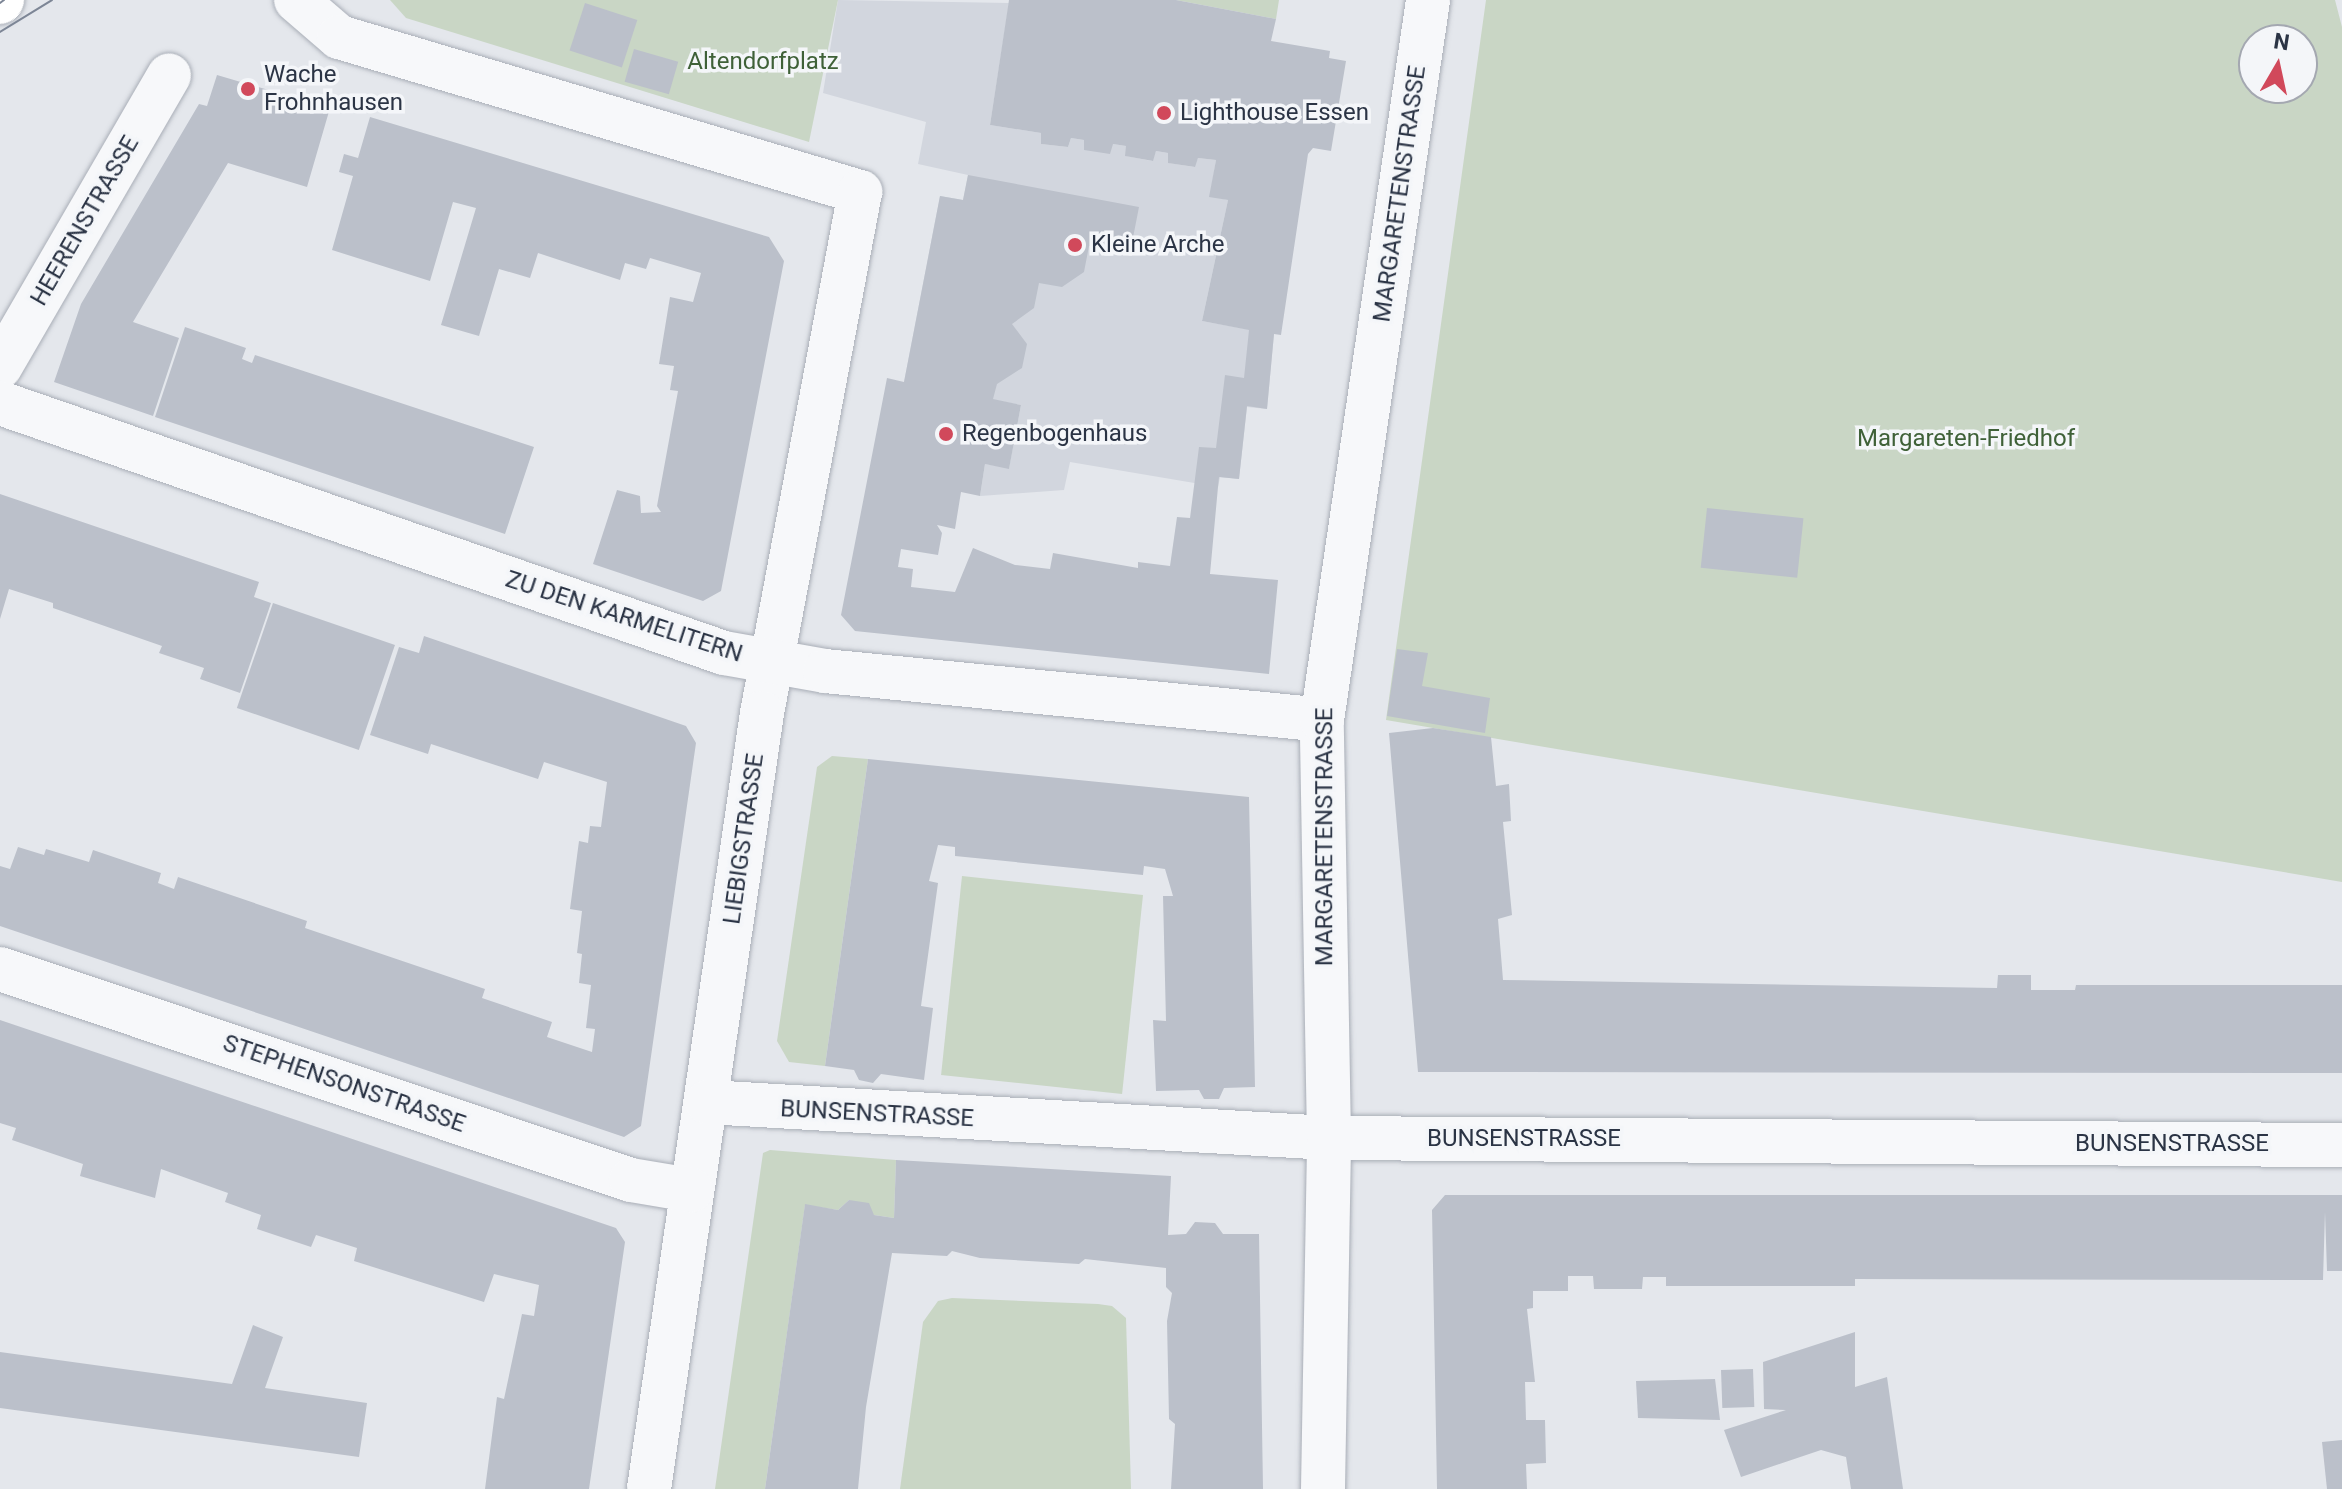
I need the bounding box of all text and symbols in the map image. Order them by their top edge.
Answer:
north arrow [2238,24,2318,104]
text: N [2272,28,2291,55]
park label: Altendorfplatz [687,48,839,76]
place label: Wache Frohnhausen [264,61,403,117]
street label: MARGARETENSTRASSE [1368,64,1432,324]
marker: Wache Frohnhausen [239,80,257,98]
place label: Lighthouse Essen [1180,99,1369,127]
marker: Lighthouse Essen [1155,104,1173,122]
street label: HEERENSTRASSE [25,131,145,311]
place label: Kleine Arche [1091,231,1224,259]
marker: Kleine Arche [1066,236,1084,254]
place label: Regenbogenhaus [962,420,1147,448]
marker: Regenbogenhaus [937,425,955,443]
park label: Margareten-Friedhof [1857,425,2075,453]
street label: ZU DEN KARMELITERN [502,565,746,669]
street label: MARGARETENSTRASSE [1311,708,1339,966]
street label: LIEBIGSTRASSE [718,752,770,926]
street label: STEPHENSONSTRASSE [219,1029,469,1139]
street label: BUNSENSTRASSE [779,1095,975,1133]
street label: BUNSENSTRASSE [1427,1125,1621,1153]
street label: BUNSENSTRASSE [2075,1130,2269,1158]

